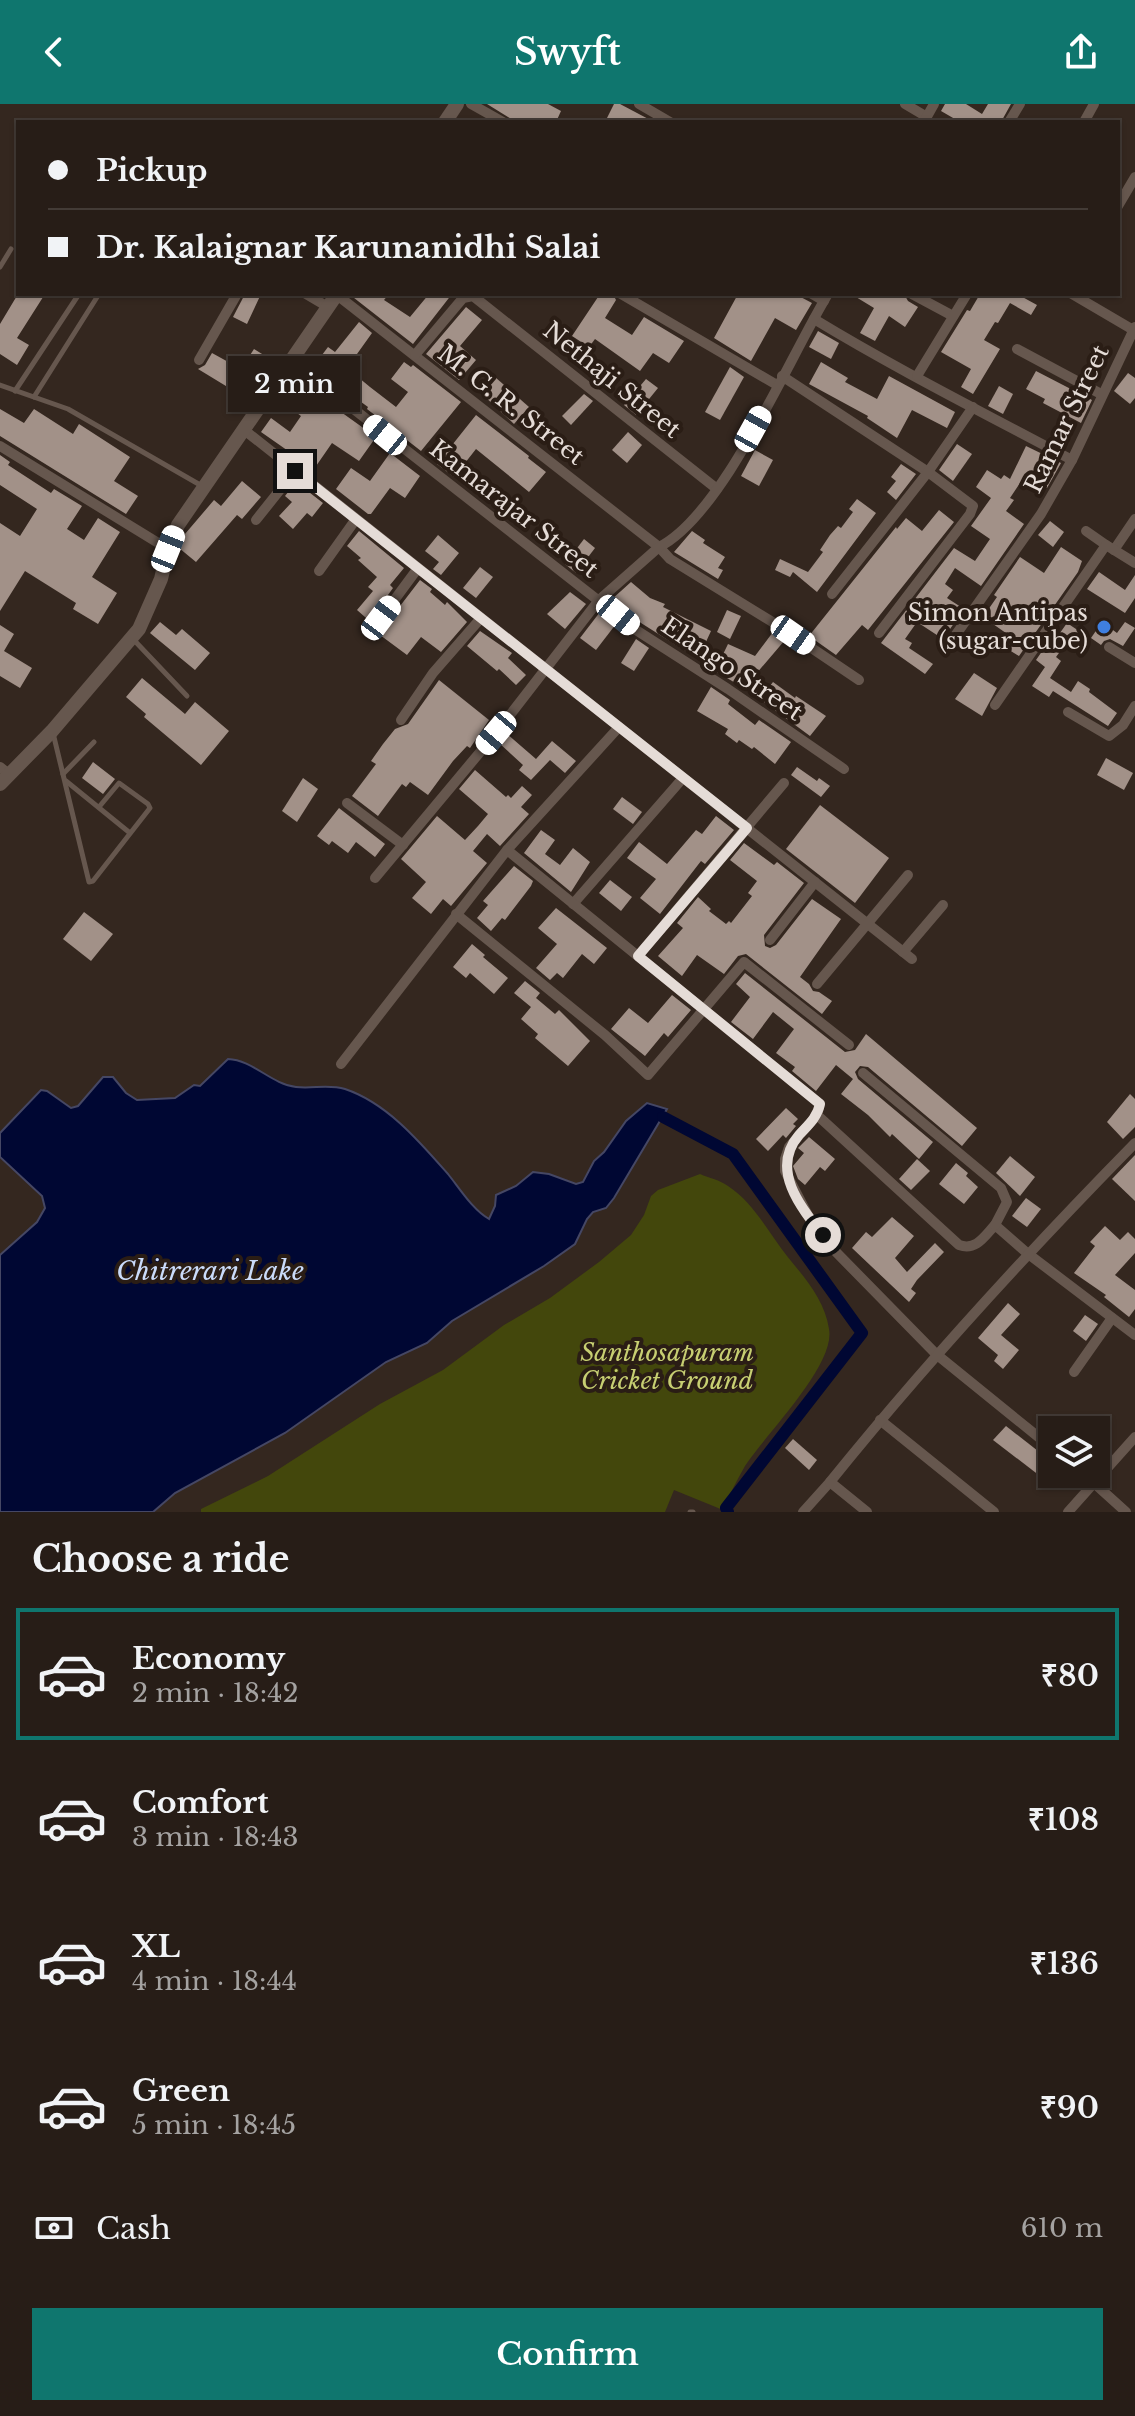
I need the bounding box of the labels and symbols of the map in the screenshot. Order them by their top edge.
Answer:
street label: Nethaji Street [538,315,687,444]
street label: M. G. R. Street [432,338,590,471]
street label: Ramar Street [1018,340,1115,498]
callout: 2 min [229,355,361,411]
car [731,402,775,456]
car [359,411,411,459]
street label: Kamarajar Street [424,434,605,584]
route end [277,453,313,489]
car [148,522,188,576]
car [592,591,644,639]
car [357,592,405,644]
place label: Simon Antipas (sugar-cube) [908,598,1088,655]
street label: Elango Street [656,611,808,726]
car [766,611,820,659]
marker: Simon Antipas (sugar-cube) [1095,618,1113,636]
car [471,707,521,759]
route start [805,1217,841,1253]
water label: Chitrerari Lake [116,1255,304,1287]
park label: Santhosapuram Cricket Ground [580,1338,754,1395]

